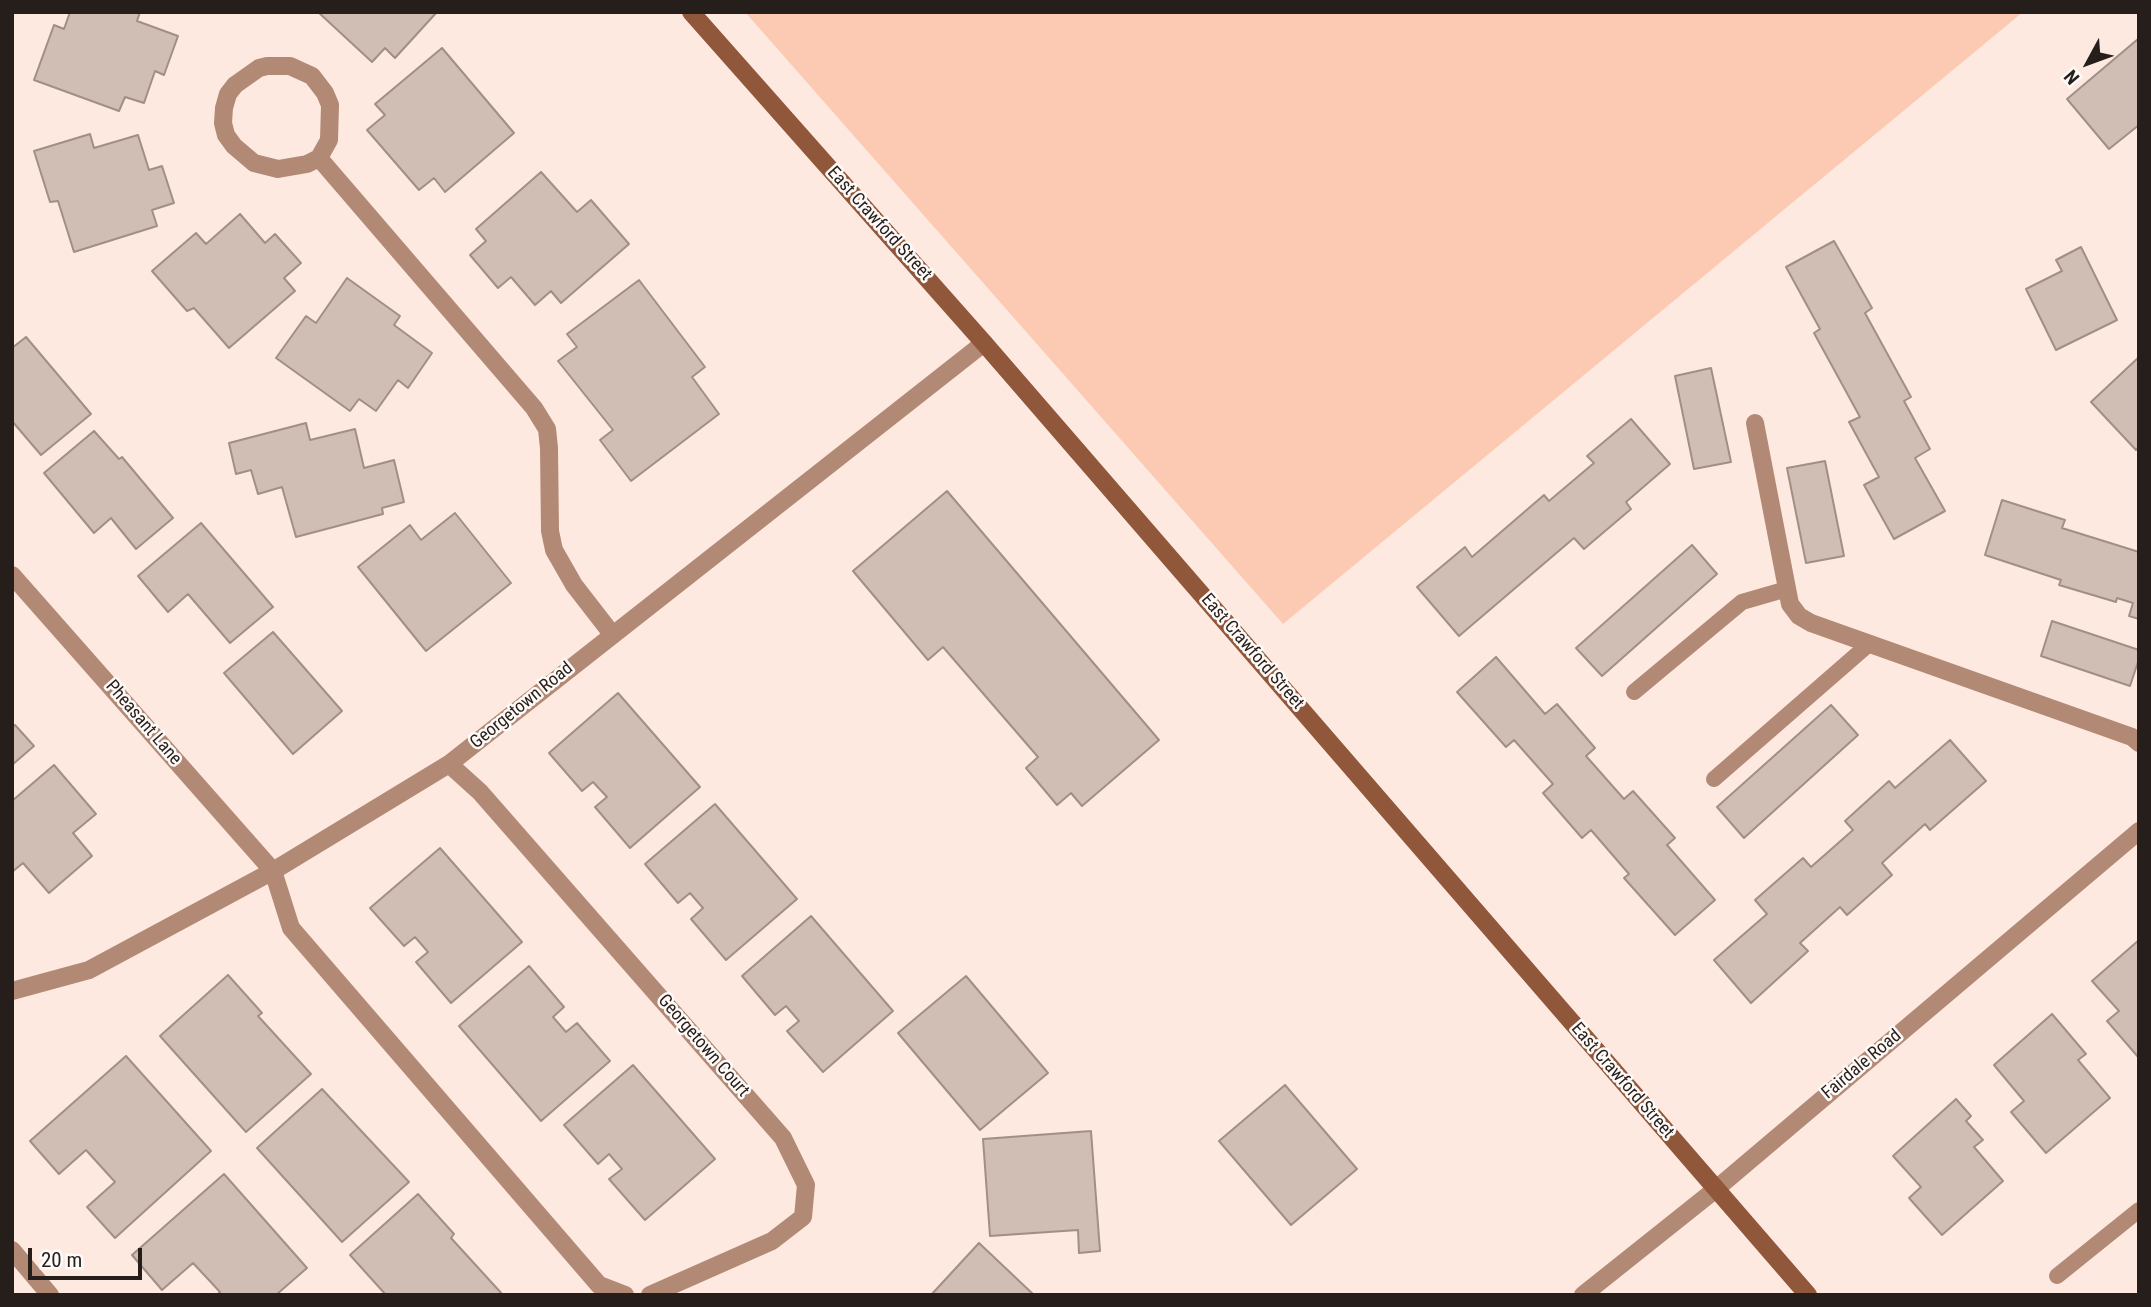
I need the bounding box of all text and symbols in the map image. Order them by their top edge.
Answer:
north arrow [2053,28,2123,98]
text: N [2059,65,2084,89]
street label: East Crawford Street [822,162,936,286]
street label: East Crawford Street [1196,590,1308,714]
street label: Georgetown Road [466,658,578,754]
street label: Pheasant Lane [100,676,186,770]
street label: Georgetown Court [653,990,753,1102]
street label: East Crawford Street [1566,1019,1678,1143]
street label: Fairdale Road [1818,1026,1906,1104]
scale bar [32,1234,145,1278]
text: 20 m [41,1248,82,1272]

